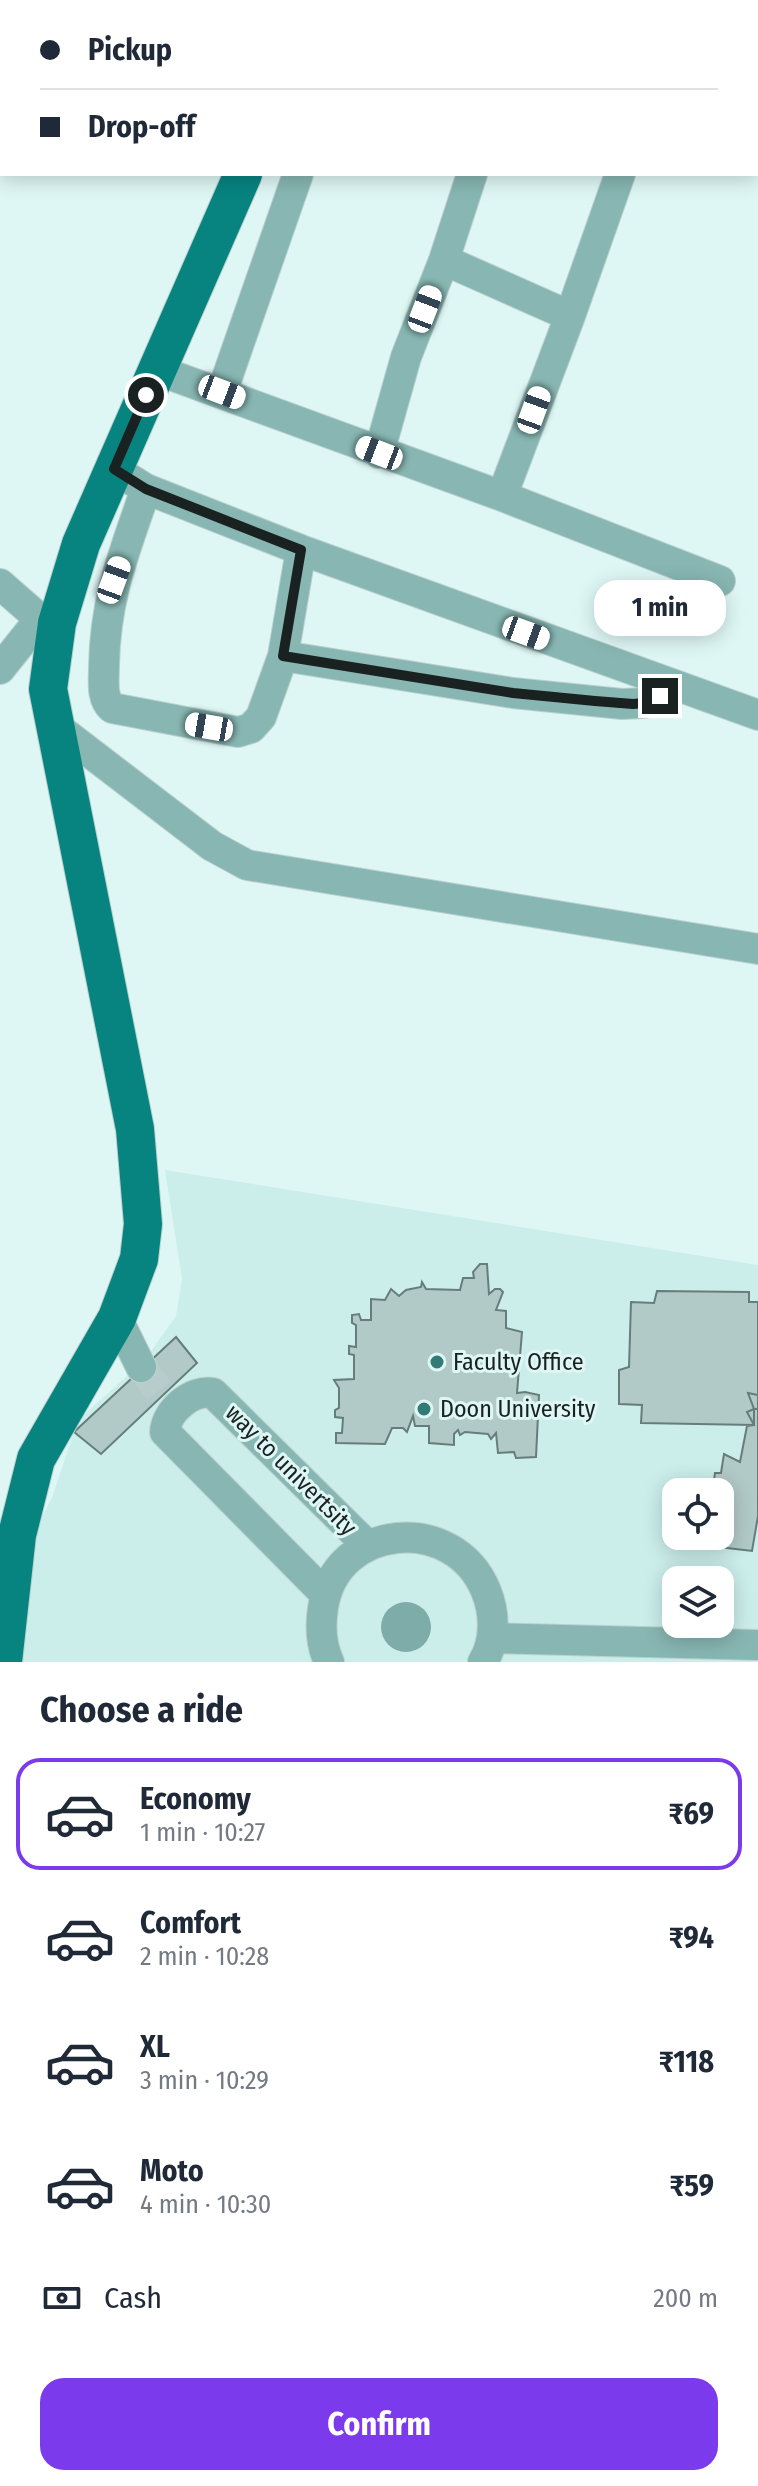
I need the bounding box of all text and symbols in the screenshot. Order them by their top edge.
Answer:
text: Pickup [88,32,172,68]
text: Drop-off [88,109,195,145]
car [405,282,445,336]
car [195,372,249,412]
route start [128,377,164,413]
car [515,383,553,437]
car [352,433,406,473]
car [95,553,133,607]
callout: 1 min [594,580,726,636]
text: 1 min [632,592,688,623]
car [499,614,553,652]
route end [642,678,678,714]
car [183,711,235,743]
place label: Faculty Office [453,1348,584,1376]
marker: Faculty Office [428,1353,446,1371]
place label: Doon University [440,1395,596,1423]
street label: way to univertsity [220,1399,362,1541]
marker: Doon University [415,1400,433,1418]
map controls [662,1478,734,1638]
button: locate [662,1478,734,1550]
button: layers [662,1566,734,1638]
text: Choose a ride [40,1688,243,1732]
icon: car [44,1778,116,1850]
text: Economy [140,1781,251,1817]
text: ₹69 [669,1796,714,1832]
text: 1 min · 10:27 [140,1817,265,1848]
icon: car [44,1902,116,1974]
text: Comfort [140,1905,241,1941]
text: ₹94 [669,1920,714,1956]
text: 2 min · 10:28 [140,1941,269,1972]
icon: car [44,2026,116,2098]
text: XL [140,2029,170,2065]
text: ₹118 [659,2044,714,2080]
text: 3 min · 10:29 [140,2065,269,2096]
icon: car [44,2150,116,2222]
text: Moto [140,2153,204,2189]
text: ₹59 [670,2168,714,2204]
text: 4 min · 10:30 [140,2189,271,2220]
icon: cash [40,2276,84,2320]
text: Cash [104,2280,162,2316]
text: 200 m [653,2283,718,2314]
button: Confirm [40,2378,718,2470]

